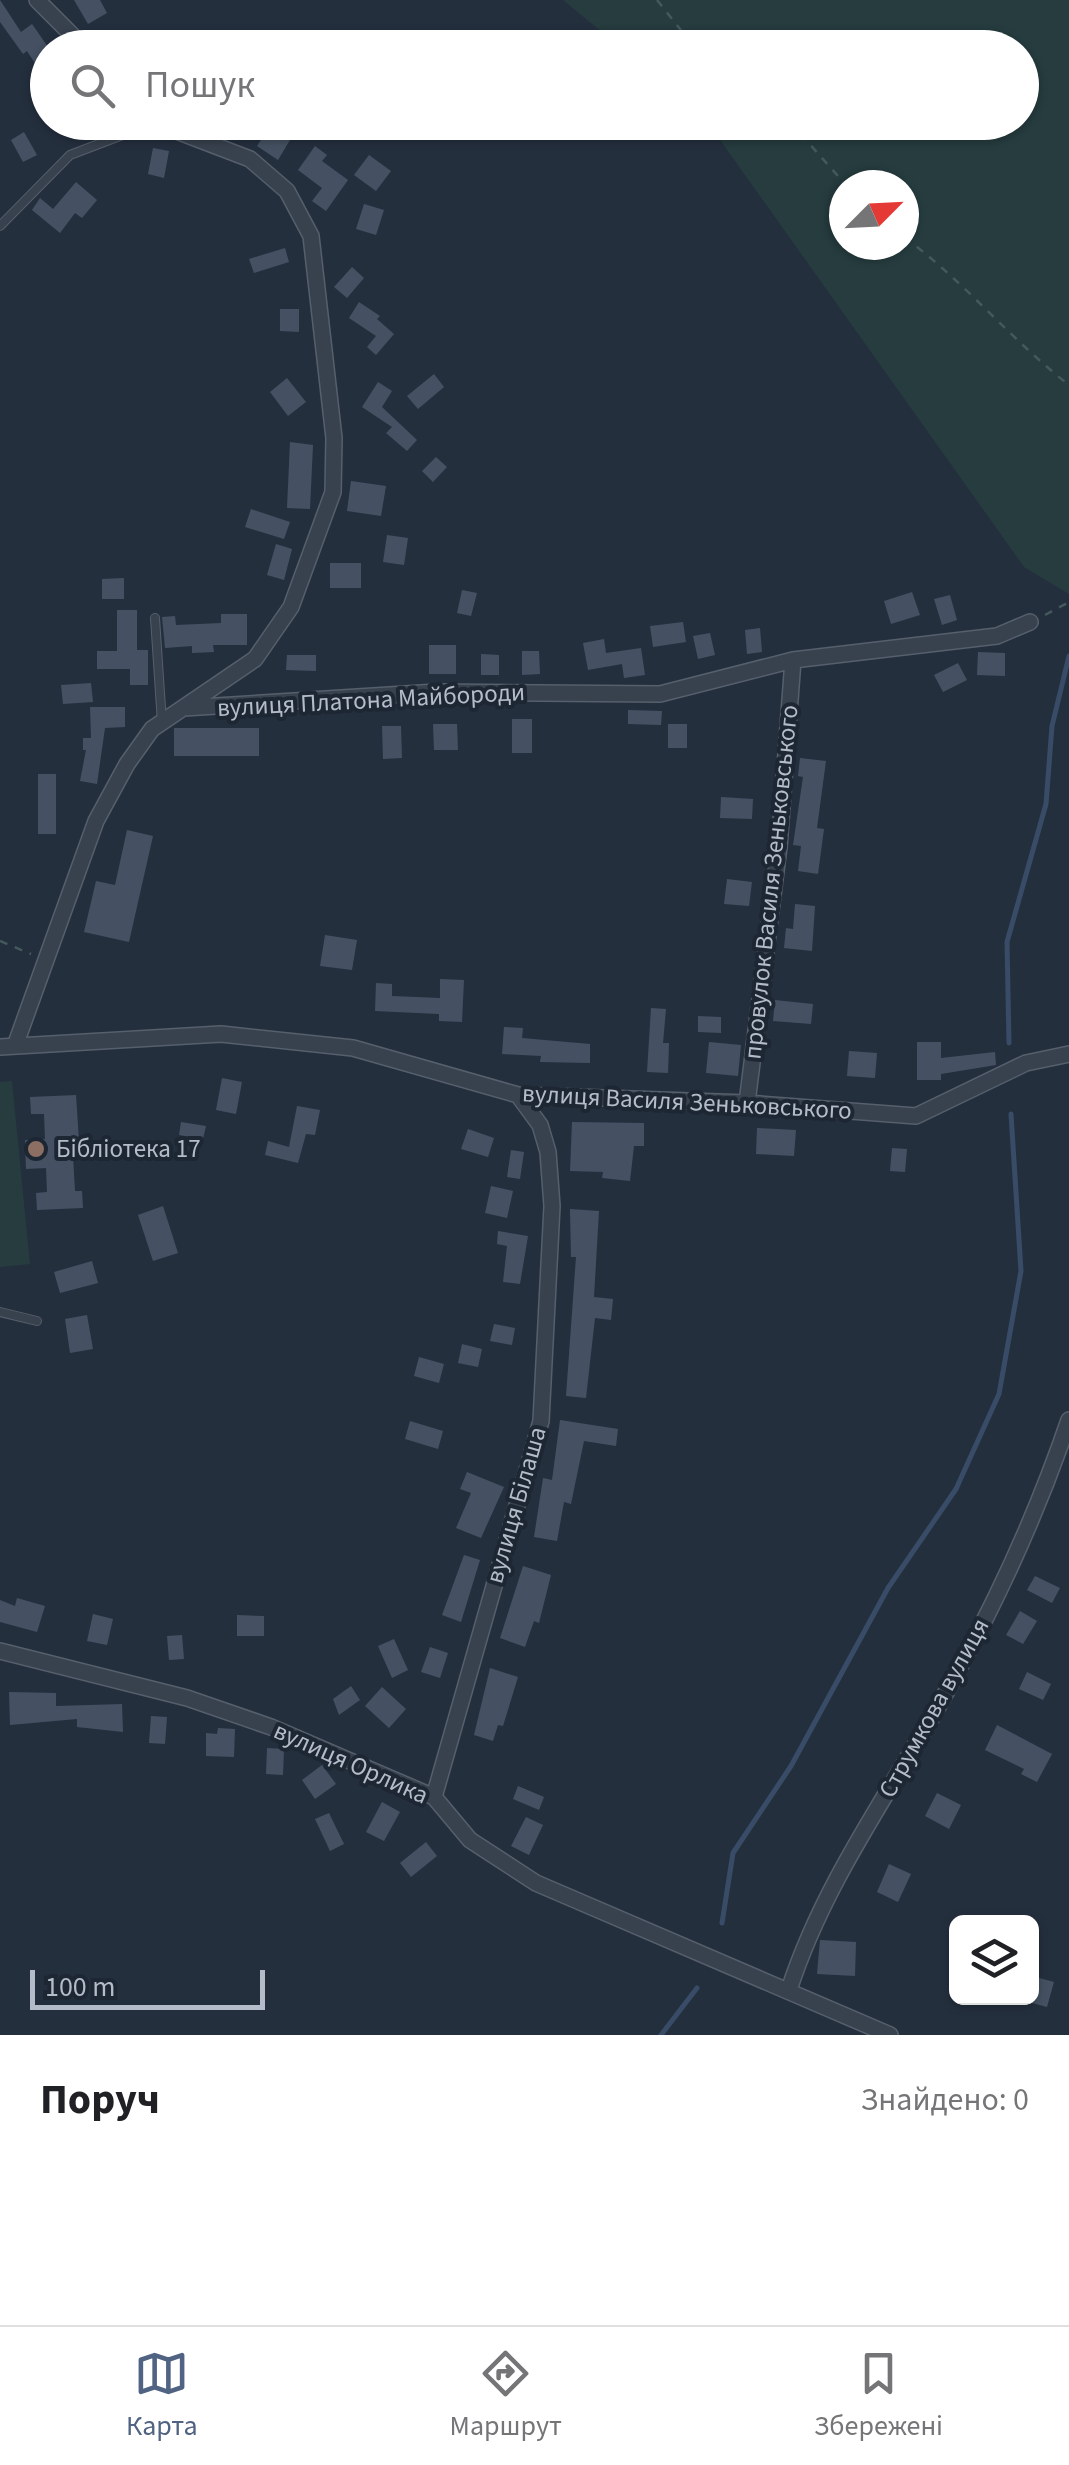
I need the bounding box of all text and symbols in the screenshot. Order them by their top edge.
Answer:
search box [30,30,1039,140]
icon: search [65,58,120,113]
text: Пошук [145,58,255,112]
north arrow [829,170,919,260]
street label: вулиця Платона Майбороди [216,674,526,726]
street label: провулок Василя Зеньковського [734,703,808,1061]
street label: вулиця Василя Зеньковського [521,1075,853,1129]
place label: Бібліотека 17 [56,1131,201,1167]
marker: Бібліотека 17 [25,1138,47,1160]
street label: вулиця Білаша [476,1423,556,1587]
street label: Струмкова вулиця [870,1612,998,1804]
street label: вулиця Орлика [268,1713,434,1813]
map controls [949,1915,1039,2005]
button: layers [949,1915,1039,2005]
scale bar [30,1965,265,2010]
text: 100 m [45,1967,116,2007]
text: Поруч [40,2070,160,2130]
text: Знайдено: 0 [861,2077,1029,2123]
tab: Карта [126,2346,198,2446]
tab: Маршрут [450,2346,562,2446]
tab: Збережені [814,2346,943,2446]

